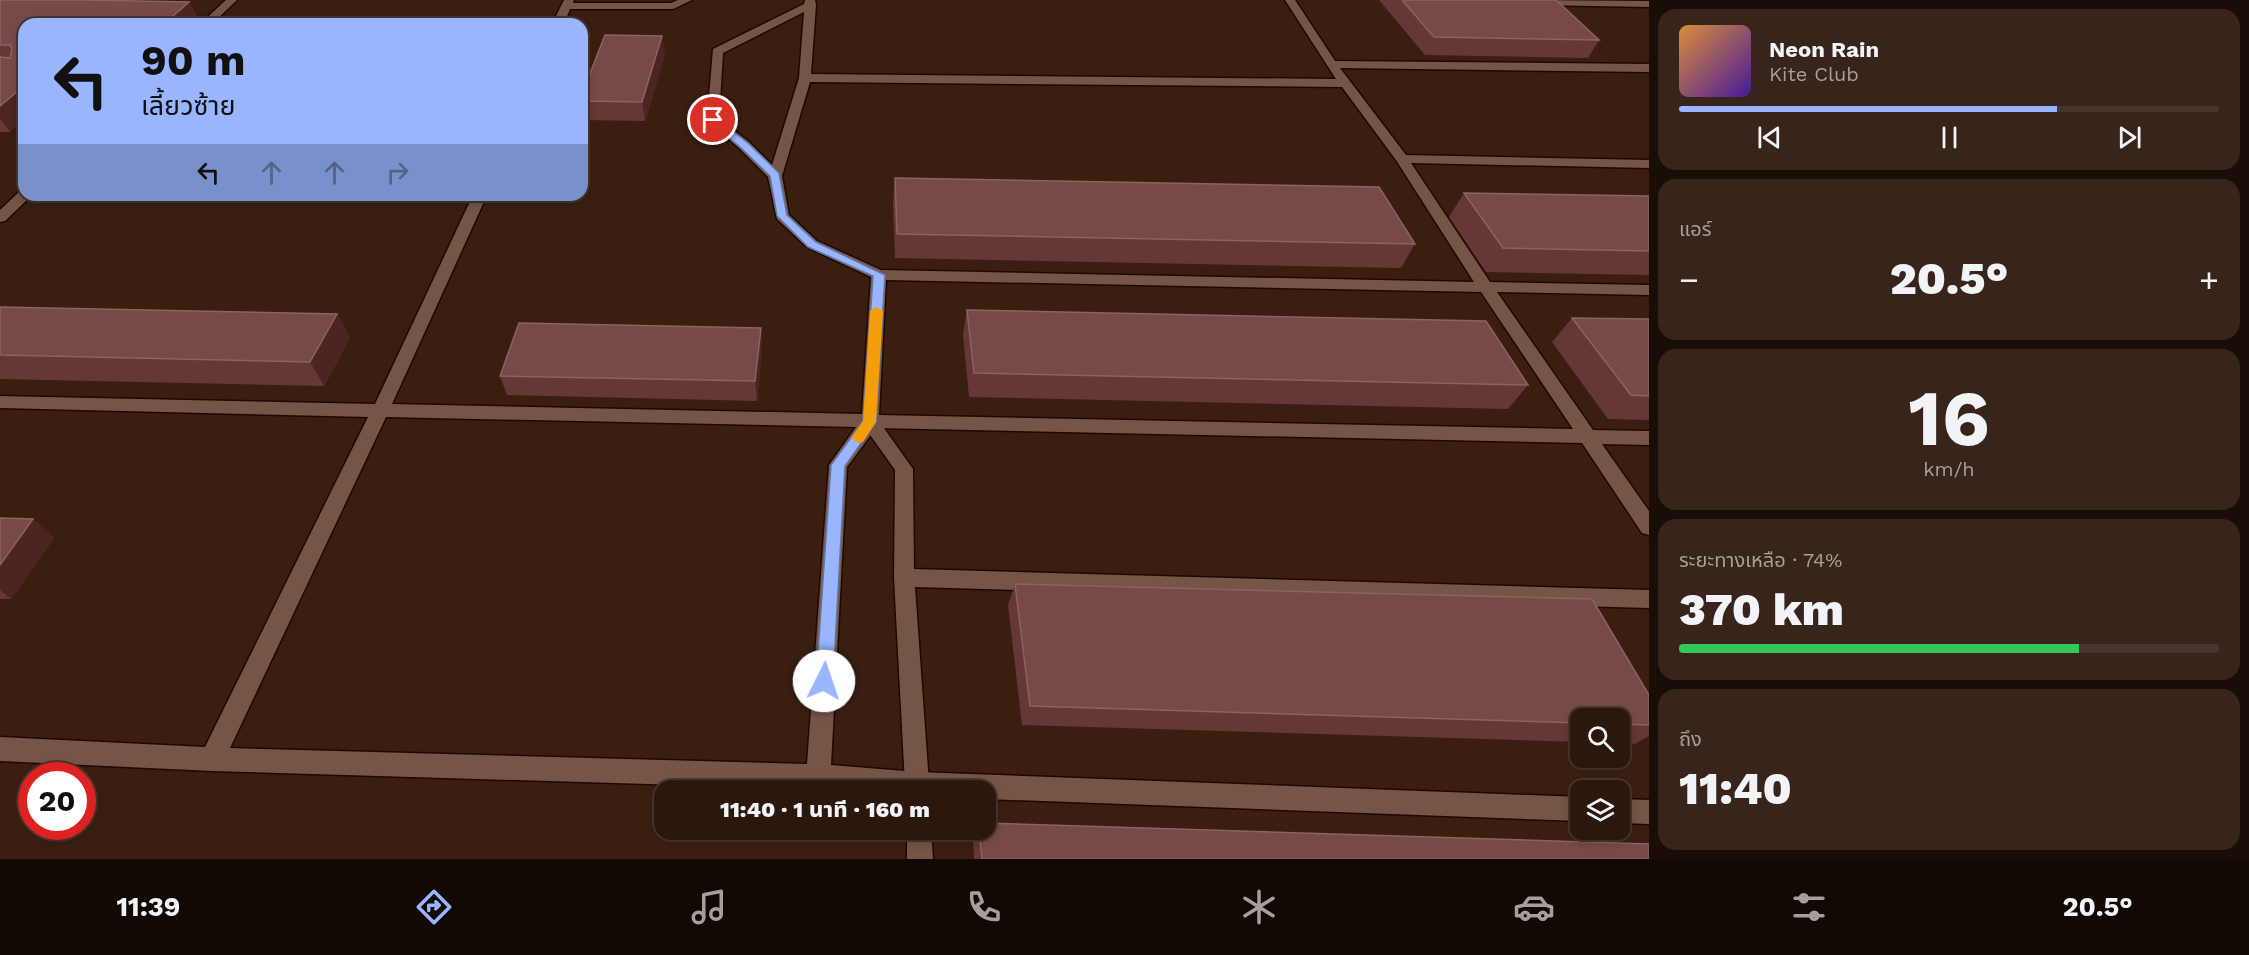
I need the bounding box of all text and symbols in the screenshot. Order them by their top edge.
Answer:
text: 90 m [141,36,245,85]
text: Neon Rain [1769,37,1879,62]
icon: left [42,42,120,120]
text: Kite Club [1769,62,1859,86]
text: เลี้ยวซ้าย [141,90,235,122]
pin [687,94,738,145]
icon: arrive [696,103,729,136]
icon: previous [1753,121,1786,154]
icon: pause [1933,121,1966,154]
icon: next [2113,121,2146,154]
icon: left [192,156,225,189]
icon: ahead [255,156,288,189]
icon: ahead [318,156,351,189]
icon: right [381,156,414,189]
text: แอร์ [1679,217,1711,241]
text: 20.5° [1890,252,2008,305]
text: − [1679,260,1699,299]
text: + [2199,260,2219,299]
text: 16 [1908,372,1990,464]
text: km/h [1923,457,1975,481]
text: ระยะทางเหลือ · 74% [1679,548,1842,572]
text: 370 km [1679,583,1844,636]
position arrow [792,649,856,713]
map controls [1570,708,1630,840]
button: search [1570,708,1630,768]
text: ถึง [1679,727,1702,751]
speed limit sign: 20 [18,762,96,840]
text: 11:40 [1679,762,1792,815]
button: layers [1570,780,1630,840]
text: 11:40 · 1 นาที · 160 m [720,797,930,822]
icon: directions [413,886,455,928]
icon: music [688,886,730,928]
icon: phone [963,886,1005,928]
icon: climate [1238,886,1280,928]
icon: car [1513,886,1555,928]
icon: filters [1788,886,1830,928]
text: 11:39 [116,891,181,923]
text: 20.5° [2062,891,2133,923]

